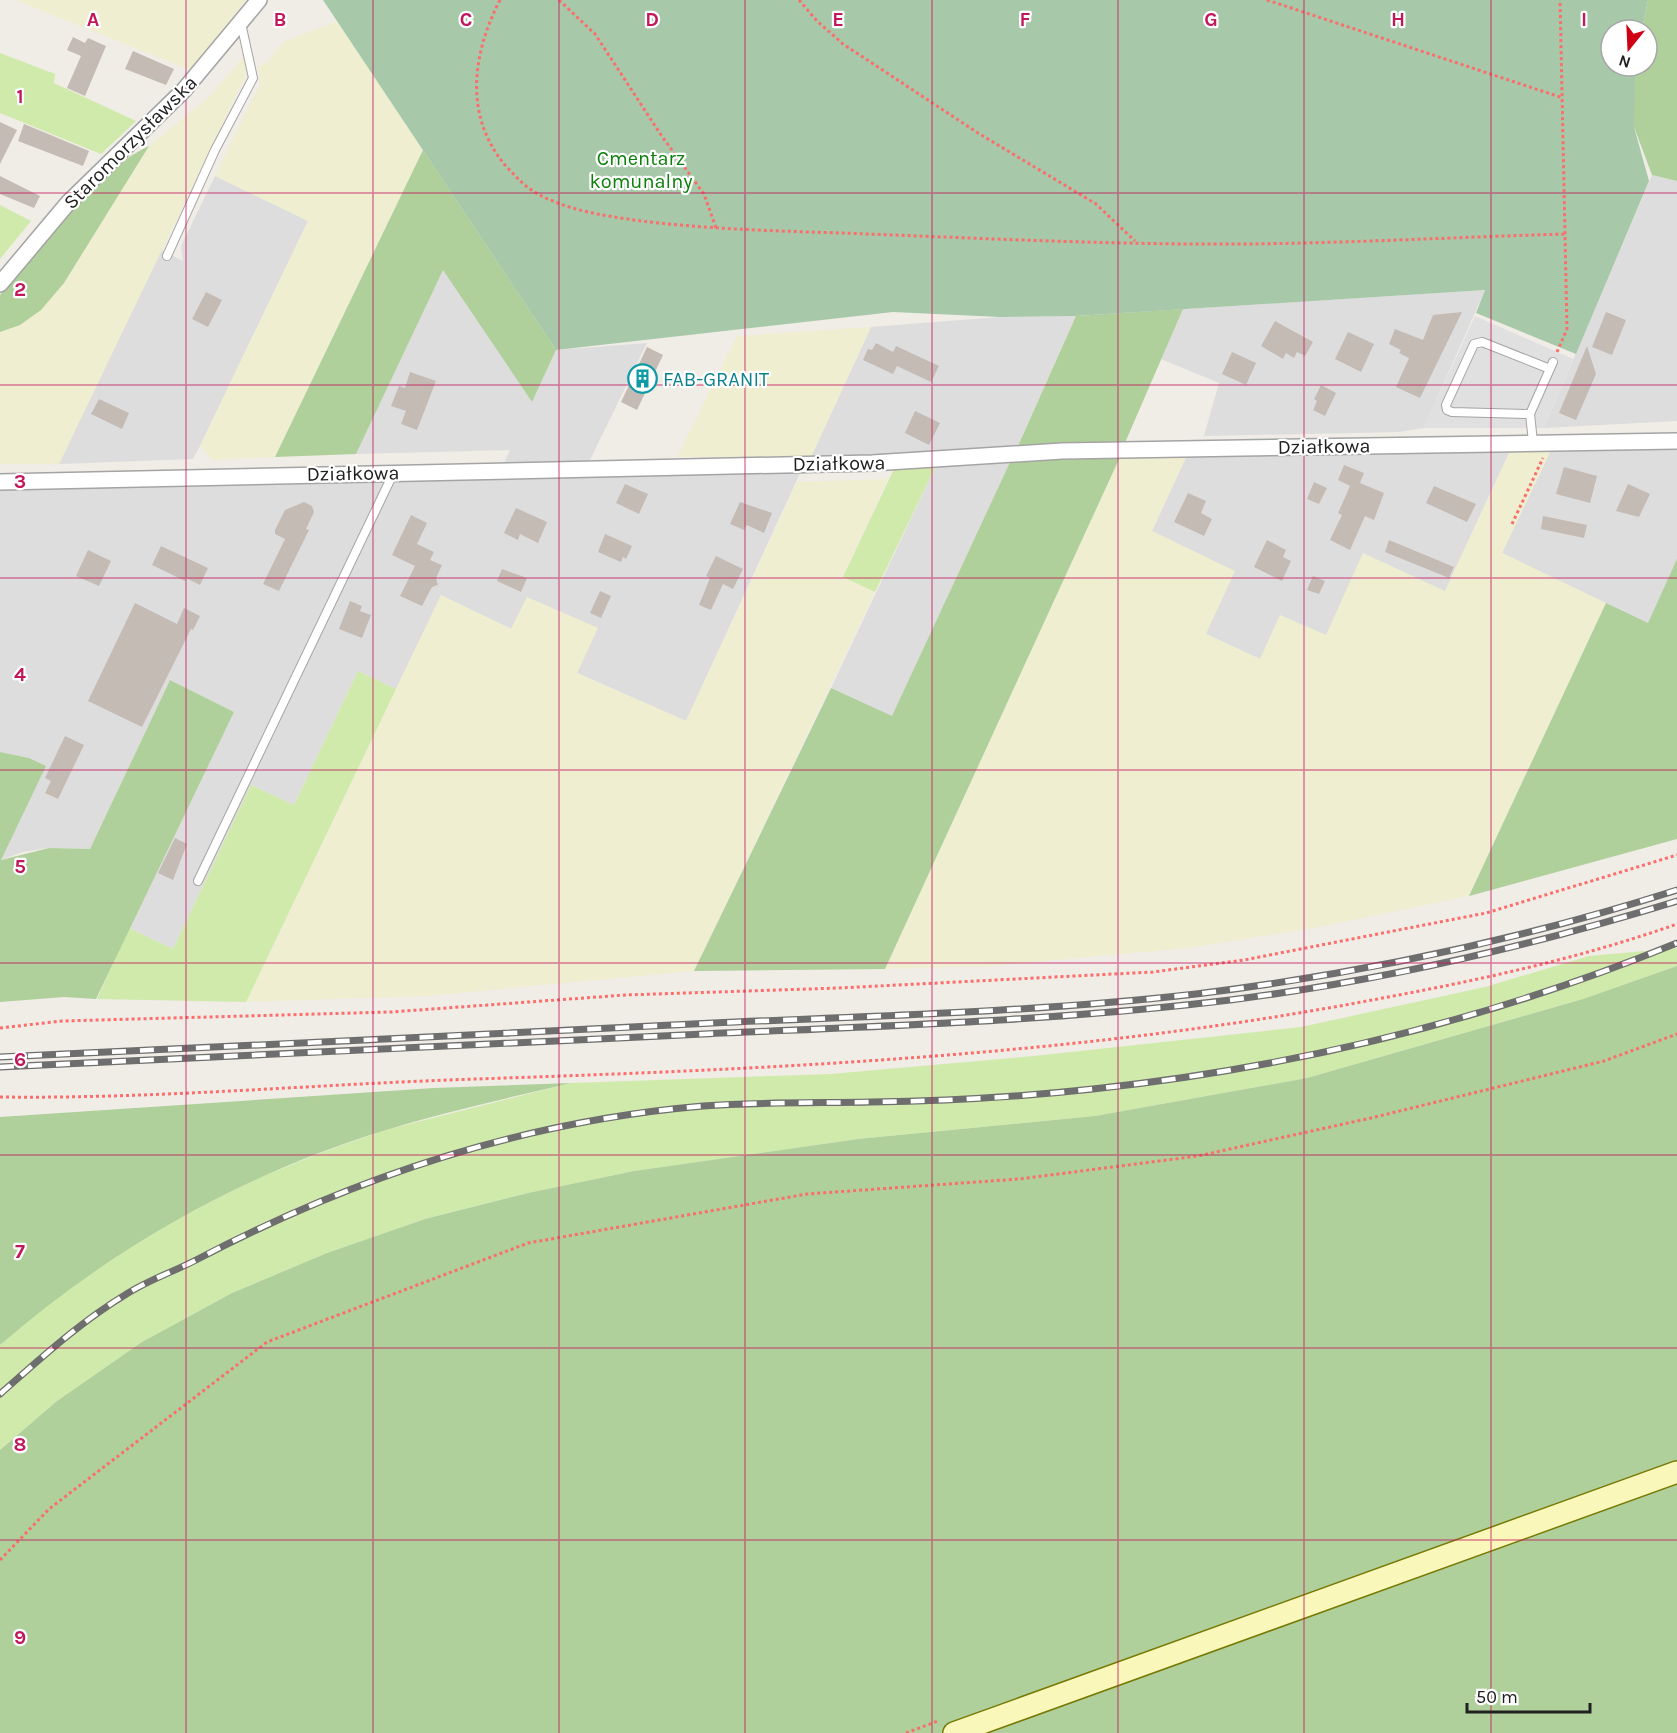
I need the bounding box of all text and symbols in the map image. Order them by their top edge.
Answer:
text: A [87,8,100,31]
text: B [274,8,286,31]
text: C [460,8,472,31]
text: D [645,8,659,31]
text: E [832,8,844,31]
text: F [1020,8,1031,31]
text: G [1204,8,1218,31]
text: H [1391,8,1405,31]
text: I [1581,8,1587,31]
north arrow [1599,18,1659,78]
text: N [1616,51,1633,73]
street label: Staromorzysławska [59,71,202,214]
text: 1 [16,85,24,108]
park label: Cmentarz komunalny [589,147,693,193]
text: 2 [14,278,26,301]
building icon: FAB-GRANIT [626,363,658,395]
place label: FAB-GRANIT [663,368,769,391]
street label: Działkowa [1277,434,1371,459]
street label: Działkowa [792,451,886,476]
street label: Działkowa [306,461,400,486]
text: 3 [14,470,26,493]
text: 4 [14,663,26,686]
text: 5 [14,855,26,878]
text: 6 [14,1048,26,1071]
text: 7 [15,1240,25,1263]
text: 8 [14,1433,26,1456]
text: 9 [14,1626,26,1649]
scale bar [1467,1676,1590,1714]
text: 50 m [1476,1686,1518,1708]

